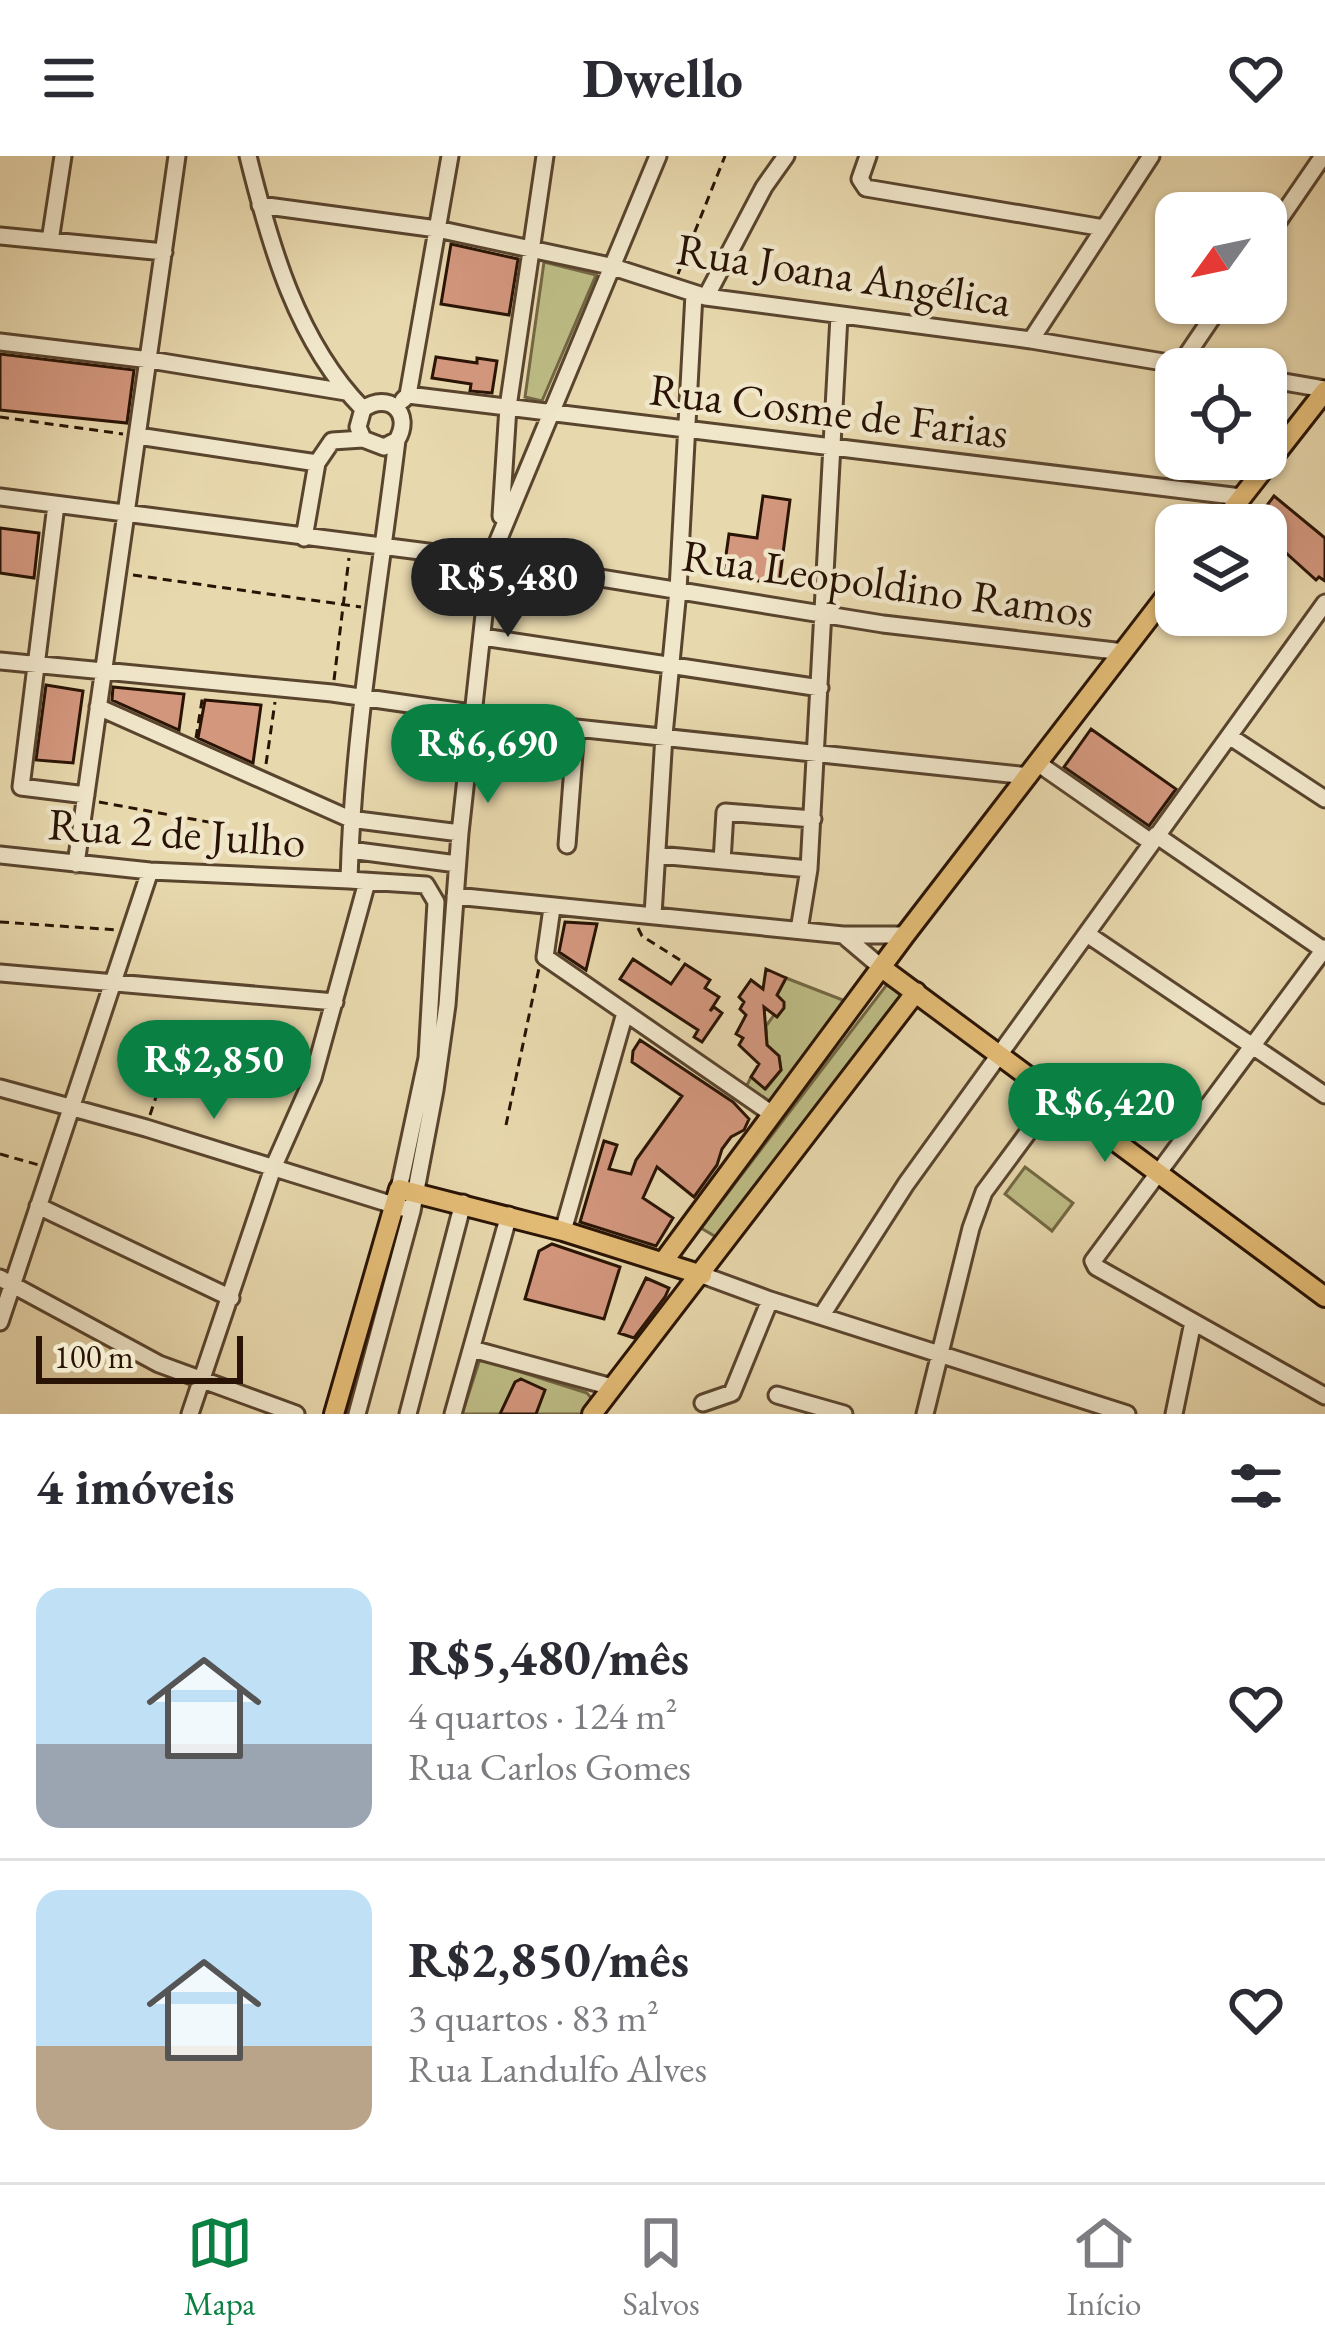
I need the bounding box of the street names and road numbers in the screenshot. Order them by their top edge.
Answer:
street label: Rua Joana Angélica [673,219,1015,329]
street label: Rua Cosme de Farias [647,359,1011,461]
street label: Rua Leopoldino Ramos [679,525,1097,641]
street label: Rua 2 de Julho [46,794,308,870]

